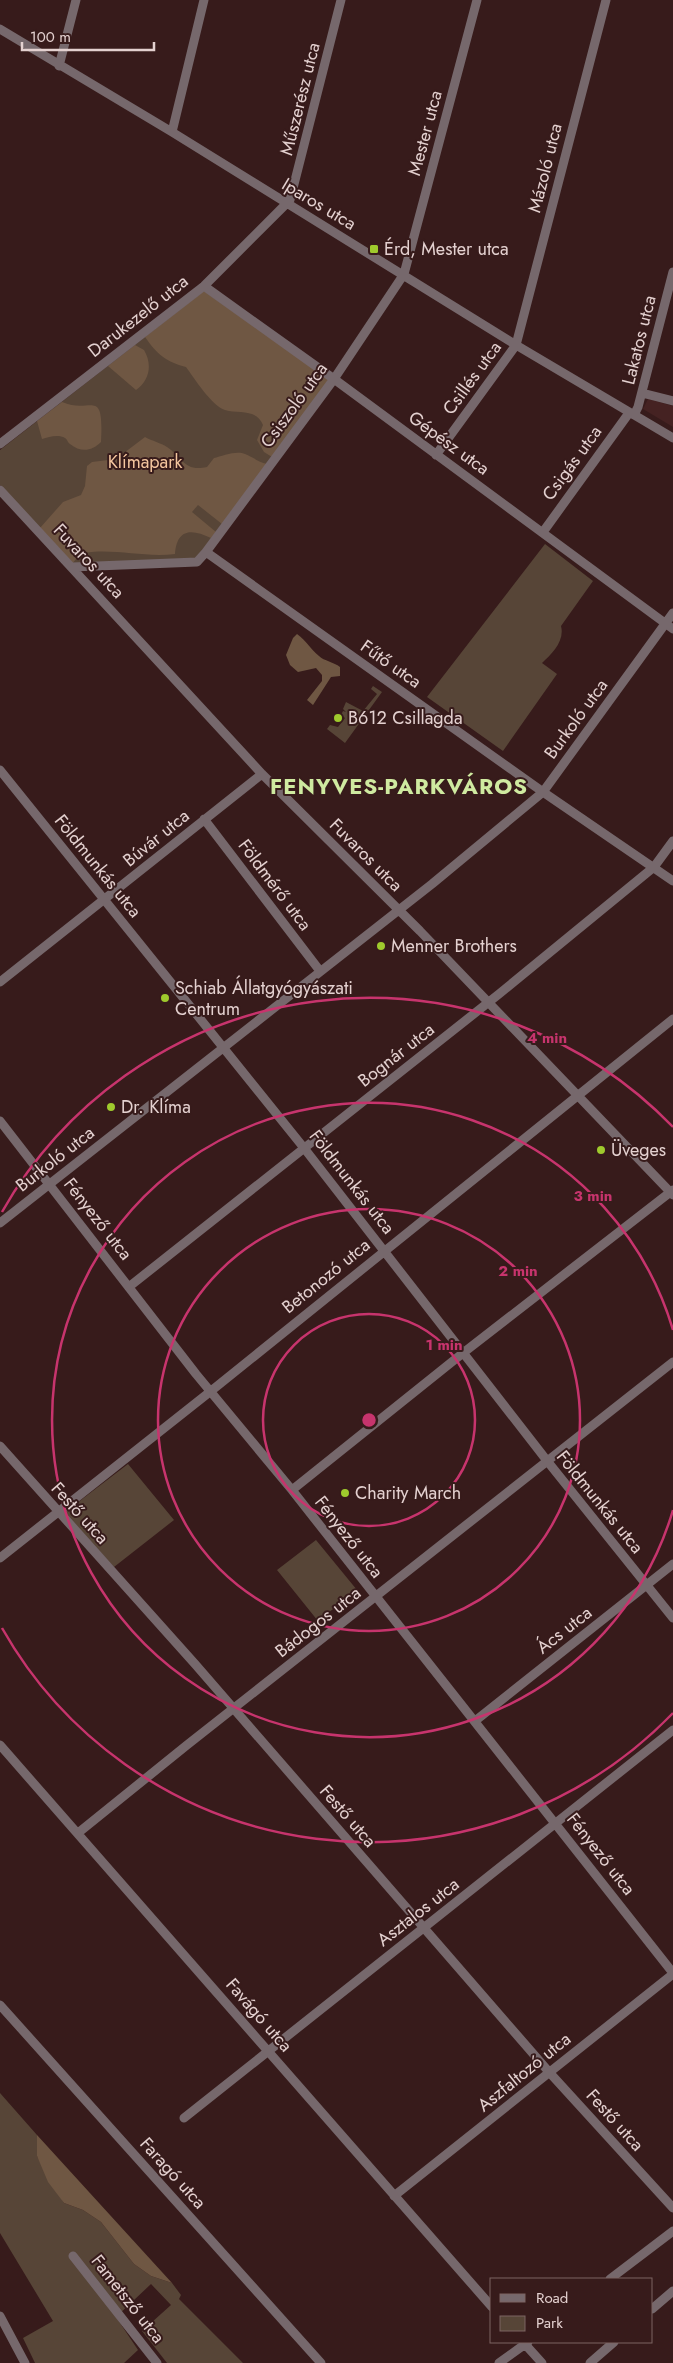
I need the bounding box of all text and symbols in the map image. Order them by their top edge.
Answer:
scale bar [22,20,155,52]
text: 100 m [30,26,71,48]
street label: Műszerész utca [273,40,327,158]
street label: Mester utca [401,87,449,179]
street label: Mázoló utca [521,120,569,216]
street label: Iparos utca [277,172,361,236]
place label: Érd, Mester utca [384,236,509,262]
marker: Érd, Mester utca [368,243,380,255]
street label: Darukezelő utca [82,269,194,363]
street label: Lakatos utca [615,293,663,387]
street label: Csillés utca [436,336,508,420]
street label: Csiszoló utca [254,357,334,453]
street label: Gépész utca [403,405,495,481]
street label: Csigás utca [536,420,608,506]
park label: Klímapark [108,449,182,475]
street label: Fuvaros utca [47,518,131,604]
street label: Fűtő utca [355,634,427,694]
street label: Burkoló utca [538,674,614,764]
place label: B612 Csillagda [348,705,463,731]
marker: B612 Csillagda [332,712,344,724]
district label: FENYVES-PARKVÁROS [270,770,528,802]
street label: Búvár utca [117,803,195,873]
street label: Földmunkás utca [48,809,148,923]
street label: Fuvaros utca [324,813,408,897]
street label: Földmérő utca [232,834,318,936]
place label: Menner Brothers [391,933,517,959]
marker: Menner Brothers [375,940,387,952]
place label: Schiab Állatgyógyászati Centrum [175,975,353,1022]
marker: Schiab Állatgyógyászati Centrum [159,992,171,1004]
street label: Bognár utca [352,1017,440,1093]
text: 4 min [527,1027,567,1049]
place label: Dr. Klíma [121,1094,191,1120]
marker: Dr. Klíma [105,1101,117,1113]
street label: Burkoló utca [10,1120,100,1198]
street label: Földmunkás utca [303,1124,401,1240]
place label: Üveges [611,1137,666,1163]
marker: Üveges [595,1144,607,1156]
street label: Fényező utca [58,1172,138,1266]
text: 3 min [574,1185,612,1207]
street label: Betonozó utca [276,1232,376,1320]
text: 2 min [498,1260,538,1282]
text: 1 min [425,1334,463,1356]
centre of rings [360,1411,378,1429]
street label: Földmunkás utca [550,1445,650,1559]
street label: Festő utca [45,1476,115,1550]
place label: Charity March [355,1480,461,1506]
marker: Charity March [339,1487,351,1499]
street label: Fényező utca [309,1490,389,1584]
street label: Bádogos utca [270,1580,366,1664]
street label: Ács utca [531,1600,597,1660]
street label: Festő utca [313,1779,383,1853]
street label: Fényező utca [561,1807,641,1901]
street label: Asztalos utca [371,1872,465,1952]
street label: Favágó utca [220,1972,298,2058]
street label: Aszfaltozó utca [472,2026,576,2118]
street label: Festő utca [580,2083,650,2157]
street label: Faragó utca [134,2131,212,2215]
street label: Fametsző utca [85,2249,171,2349]
legend [490,2278,653,2343]
text: Road [536,2287,568,2309]
text: Park [536,2312,563,2334]

